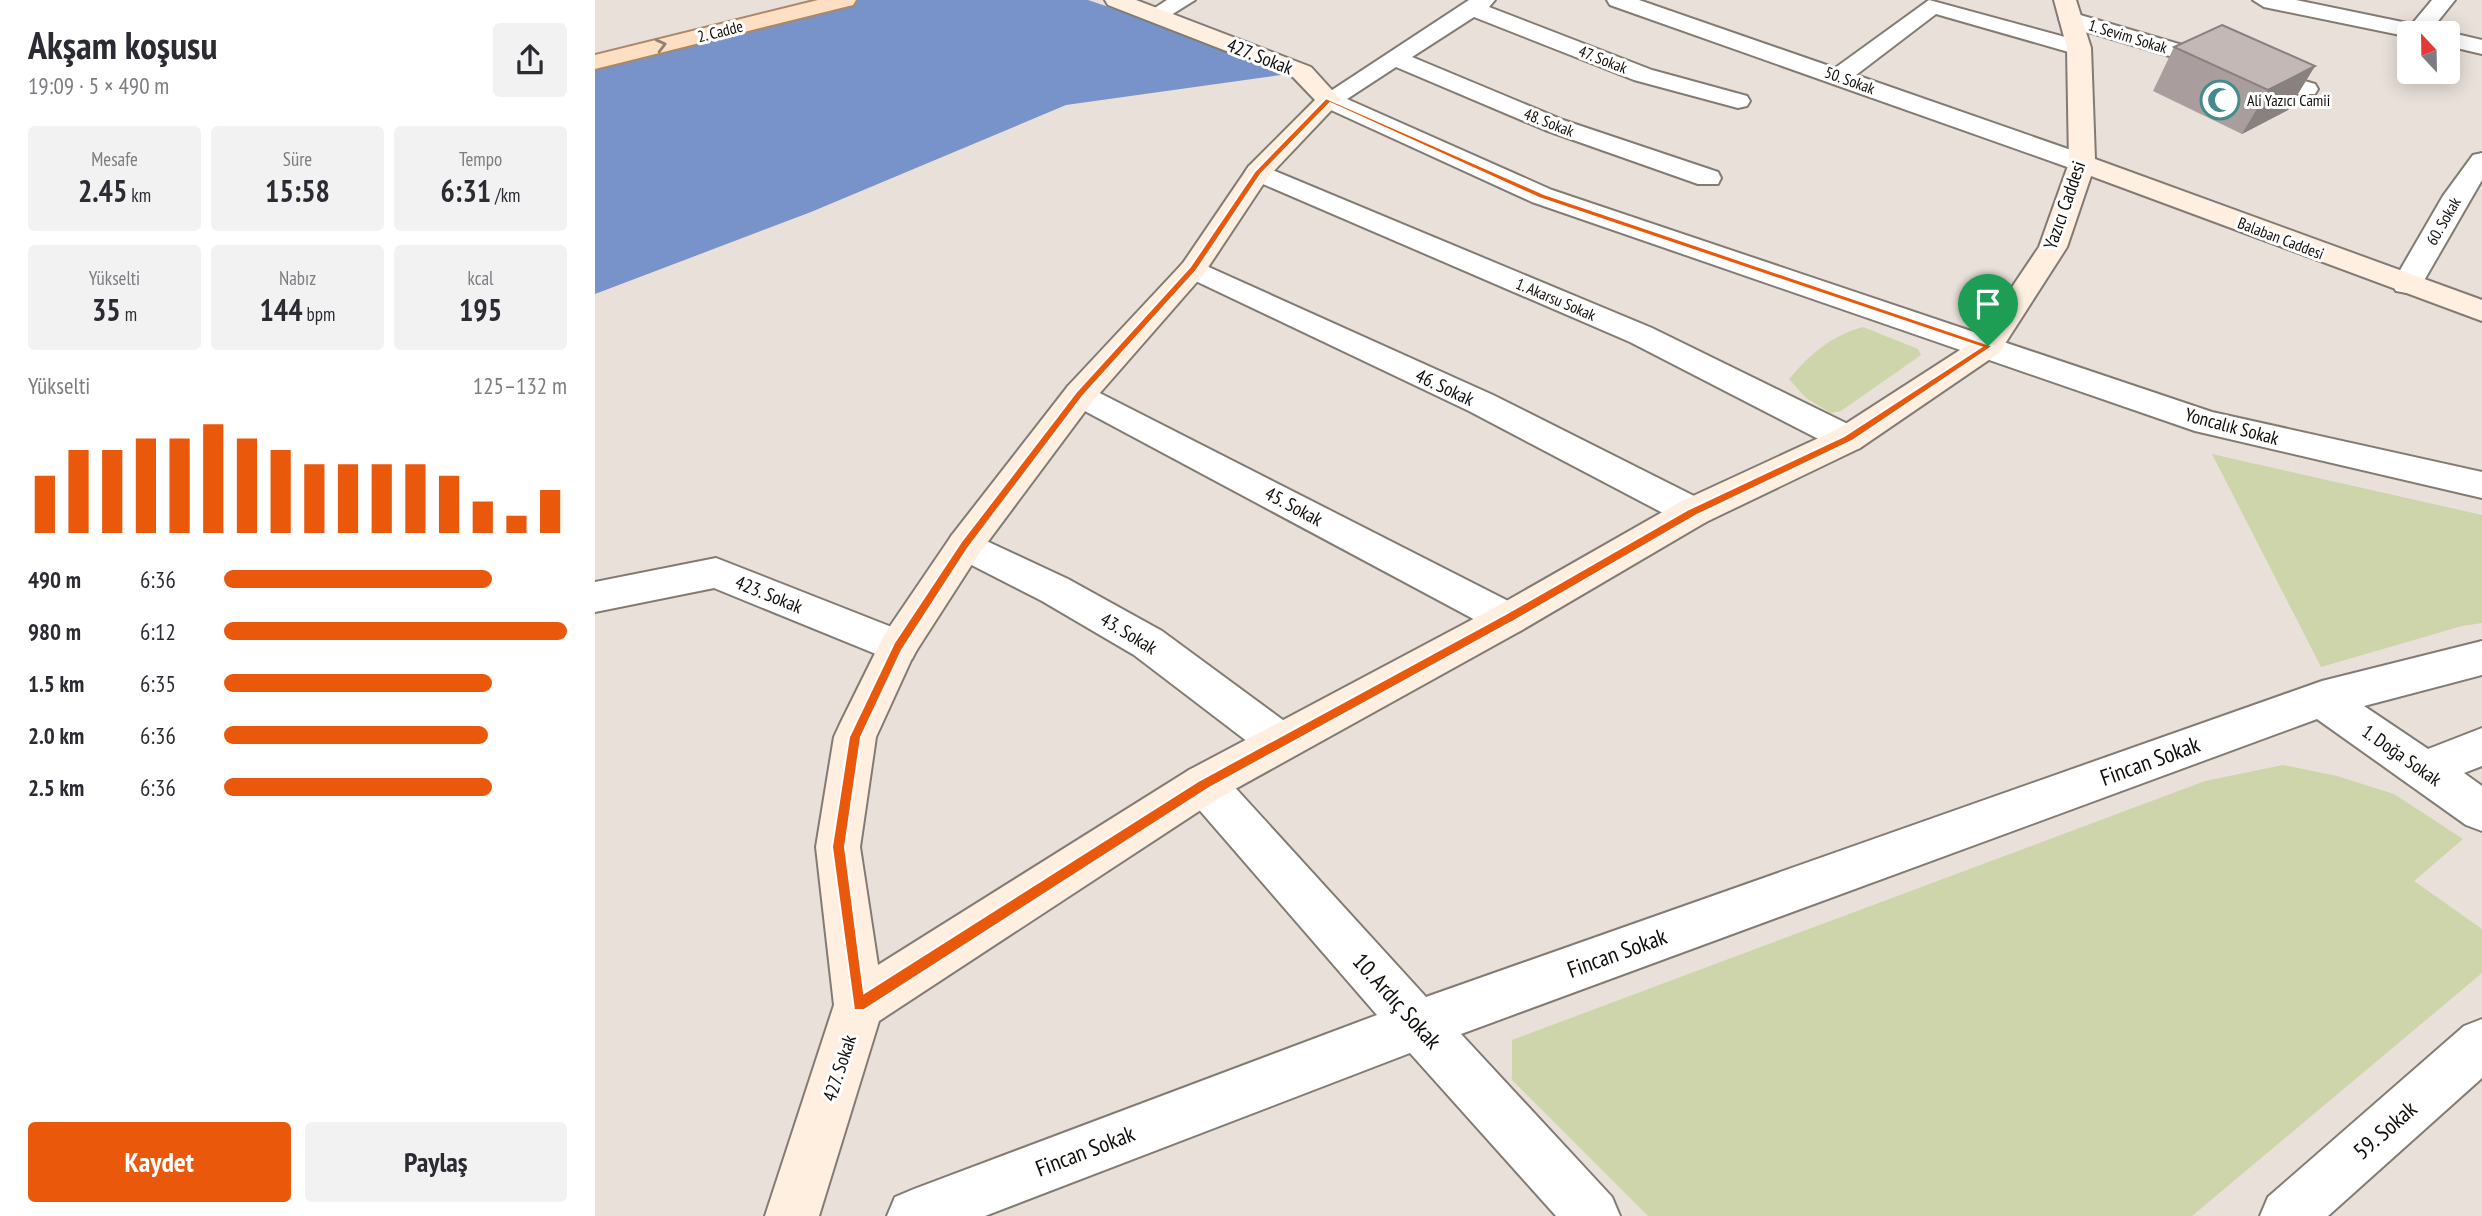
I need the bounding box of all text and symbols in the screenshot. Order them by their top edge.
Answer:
street label: 1. Sevim Sokak [2086,15,2171,58]
street label: 2. Cadde [695,16,745,46]
text: Akşam koşusu [28,20,217,69]
north arrow [2397,21,2461,84]
map controls [2397,21,2460,84]
button: share [493,23,567,97]
street label: 427. Sokak [1224,32,1297,80]
one-way arrow [655,39,667,53]
street label: 47. Sokak [1576,41,1631,78]
street label: 50. Sokak [1822,62,1879,99]
text: 19:09 · 5 × 490 m [28,71,169,100]
mosque icon: Ali Yazıcı Camii [2199,79,2241,121]
place label: Ali Yazıcı Camii [2247,90,2330,110]
street label: 48. Sokak [1521,103,1578,141]
text: Mesafe [91,147,138,171]
text: Süre [283,147,312,171]
text: Tempo [459,147,502,171]
street label: Yazıcı Caddesi [2038,158,2090,252]
text: 2.45 [78,171,127,210]
text: 15:58 [265,171,330,210]
text: 6:31 [441,171,491,210]
text: km [127,183,151,207]
text: /km [491,183,520,207]
street label: 60. Sokak [2421,193,2465,249]
street label: Balaban Caddesi [2235,212,2327,264]
text: Yükselti [89,266,140,290]
text: Nabız [279,266,316,290]
text: kcal [468,266,493,290]
street label: 1. Akarsu Sokak [1513,273,1600,325]
pin [1958,274,2018,346]
icon: arrive [1969,285,2007,323]
text: 35 [92,290,121,329]
text: 144 [260,290,303,329]
text: 195 [459,290,502,329]
text: m [121,302,137,326]
text: bpm [303,302,335,326]
street label: 46. Sokak [1412,363,1479,411]
text: Yükselti [28,371,90,400]
text: 125–132 m [473,371,567,400]
street label: Yoncalık Sokak [2182,402,2282,450]
street label: 45. Sokak [1261,481,1328,531]
text: 490 m [28,565,81,594]
text: 6:36 [140,565,176,594]
street label: 423. Sokak [732,570,807,619]
street label: 43. Sokak [1096,607,1162,660]
text: 980 m [28,617,81,646]
text: 6:12 [140,617,176,646]
text: 1.5 km [28,669,84,698]
text: 6:35 [140,669,176,698]
street label: 1. Doğa Sokak [2358,719,2447,791]
text: 2.0 km [28,721,84,750]
text: 6:36 [140,721,176,750]
street label: Fincan Sokak [2096,729,2204,792]
text: 2.5 km [28,773,84,802]
text: 6:36 [140,773,176,802]
street label: Fincan Sokak [1563,921,1671,984]
street label: 10. Ardıç Sokak [1347,947,1448,1055]
street label: 427. Sokak [817,1031,861,1104]
street label: 59. Sokak [2347,1094,2423,1165]
street label: Fincan Sokak [1031,1118,1139,1183]
button: Kaydet [28,1122,291,1202]
button: Paylaş [305,1122,567,1202]

